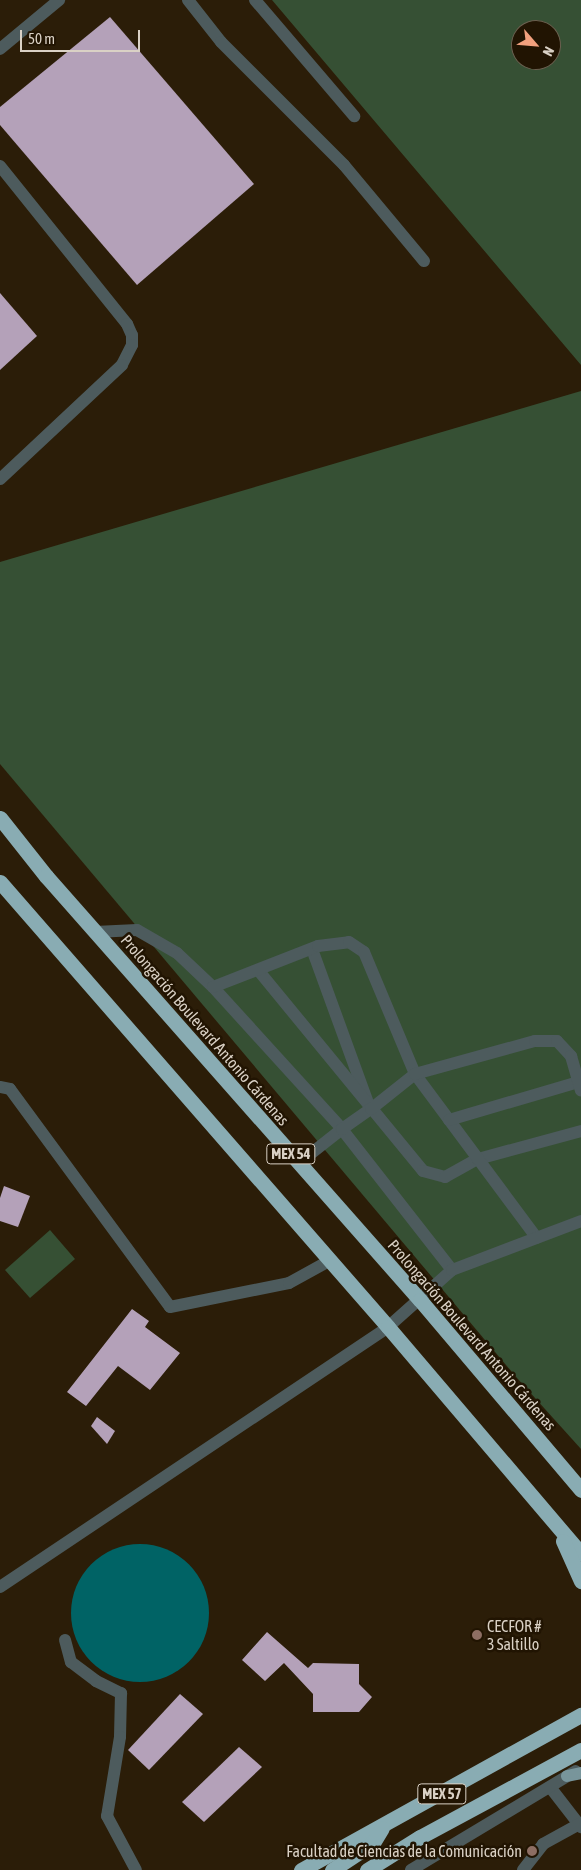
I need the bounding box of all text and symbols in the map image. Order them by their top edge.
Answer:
scale bar [22,20,142,52]
north arrow [511,20,561,70]
text: 50 m [28,30,55,47]
text: N [539,44,557,59]
street label: Prolongación Boulevard Antonio Cárdenas [117,931,293,1129]
road number: MEX 54 [266,1142,316,1166]
street label: Prolongación Boulevard Antonio Cárdenas [384,1236,560,1434]
place label: CECFOR # 3 Saltillo [487,1616,541,1654]
marker: CECFOR # 3 Saltillo [471,1629,483,1641]
road number: MEX 57 [417,1782,467,1806]
place label: Facultad de Ciencias de la Comunicación [286,1841,522,1861]
marker: Facultad de Ciencias de la Comunicación [526,1845,538,1857]

